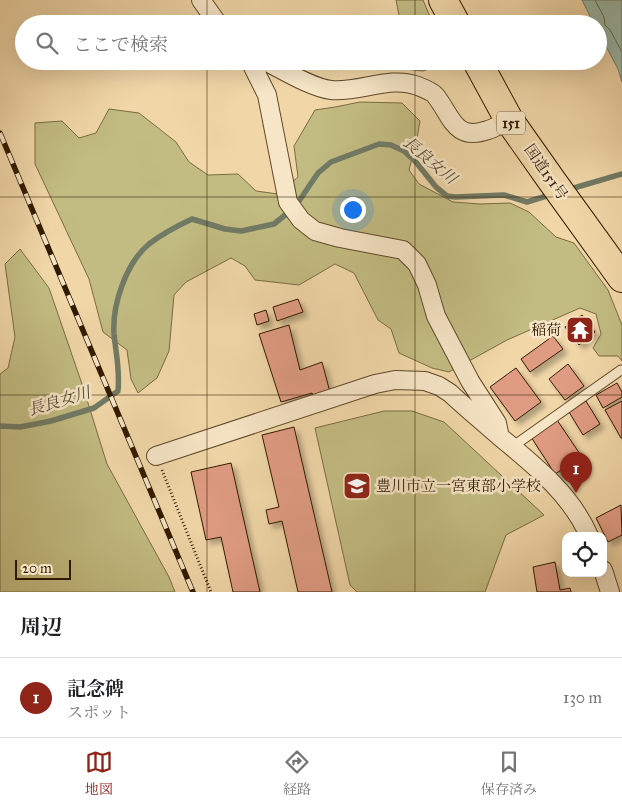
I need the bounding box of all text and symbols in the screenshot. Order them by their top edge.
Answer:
search box [15,15,607,70]
icon: search [33,29,61,57]
text: ここで検索 [73,33,168,56]
road number: 151 [497,112,525,134]
water label: 長良女川 [399,132,462,189]
street label: 国道151号 [520,141,572,203]
your location [340,197,366,223]
temple icon: 稲荷 [565,315,595,345]
place label: 稲荷 [531,321,561,339]
water label: 長良女川 [26,382,94,419]
pin: 1 [560,452,592,493]
school or university icon: 豊川市立一宮東部小学校 [342,471,372,501]
place label: 豊川市立一宮東部小学校 [376,477,541,495]
map controls [562,532,607,577]
button: locate [562,532,607,577]
scale bar [15,557,71,580]
text: 20 m [22,560,52,577]
text: 周辺 [20,614,62,640]
text: 記念碑 [67,677,124,700]
text: 1 [33,688,39,707]
text: 130 m [563,688,602,707]
text: スポット [67,703,131,722]
tab: 地図 [85,748,113,798]
tab: 経路 [283,748,311,798]
tab: 保存済み [481,748,537,798]

